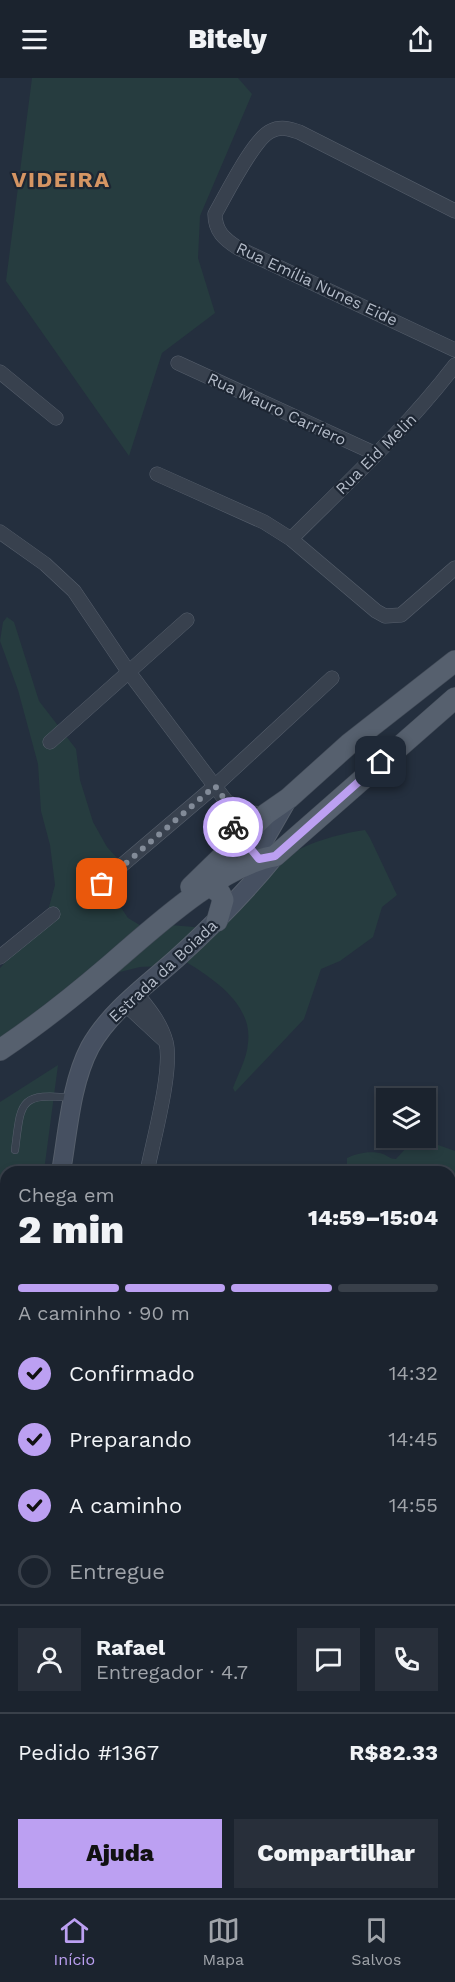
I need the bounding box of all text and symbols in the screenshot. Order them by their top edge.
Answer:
icon: menu [18,23,51,56]
text: Bitely [188,23,267,55]
icon: share [404,23,437,56]
district label: VIDEIRA [11,167,111,192]
street label: Rua Emília Nunes Eide [233,238,401,330]
street label: Rua Mauro Carriero [205,369,349,449]
street label: Rua Eid Melin [332,410,420,498]
pin [355,736,406,787]
icon: home [364,745,397,778]
courier [203,797,263,857]
icon: bike [217,811,250,844]
pin [76,858,127,909]
icon: bag [85,867,118,900]
street label: Estrada da Boiada [105,916,221,1026]
map controls [376,1088,436,1148]
button: layers [376,1088,436,1148]
text: Chega em [18,1183,115,1207]
text: 14:59–15:04 [308,1205,438,1230]
text: 2 min [18,1207,124,1252]
text: A caminho · 90 m [18,1301,190,1325]
icon: check [18,1357,51,1390]
text: Confirmado [69,1361,195,1386]
text: 14:32 [389,1361,438,1385]
icon: check [18,1423,51,1456]
text: Preparando [69,1427,192,1452]
text: 14:45 [388,1427,438,1451]
icon: check [18,1489,51,1522]
text: A caminho [69,1493,182,1518]
text: 14:55 [389,1493,438,1517]
text: Entregue [69,1559,165,1584]
button: person [18,1628,81,1691]
button: chat [297,1628,360,1691]
button: phone [375,1628,438,1691]
text: Rafael [96,1635,165,1660]
text: Entregador · 4.7 [96,1660,248,1684]
text: Pedido #1367 [18,1740,159,1765]
text: R$82.33 [349,1740,438,1765]
button: Ajuda [18,1819,222,1888]
button: Compartilhar [234,1819,438,1888]
tab: Início [54,1914,95,1969]
tab: Mapa [202,1914,244,1969]
tab: Salvos [351,1914,401,1969]

